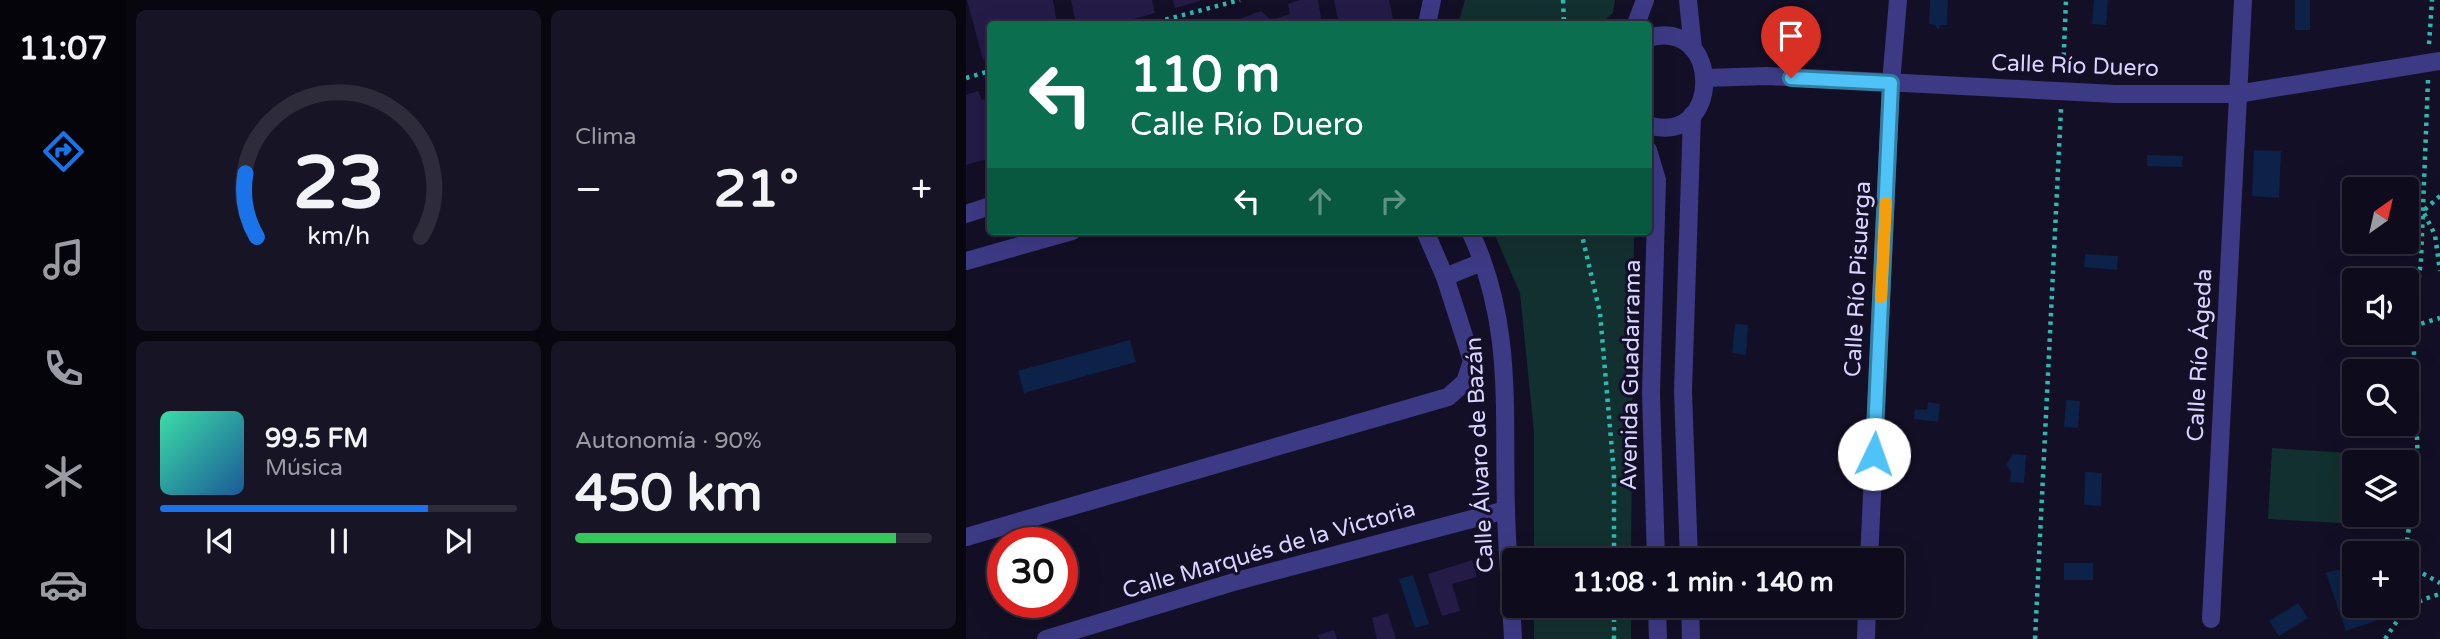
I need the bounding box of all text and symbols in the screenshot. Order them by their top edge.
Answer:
pin [1761,6,1821,78]
icon: arrive [1772,17,1810,55]
text: 11:07 [19,30,107,68]
text: 110 m [1130,46,1280,105]
icon: left [1015,49,1106,140]
street label: Calle Río Duero [1991,49,2159,83]
text: Calle Río Duero [1130,106,1364,144]
text: Clima [575,123,636,151]
icon: directions [39,127,88,176]
text: 23 [293,140,384,228]
text: 21° [714,158,799,221]
text: − [575,167,602,213]
text: + [911,167,932,213]
north arrow [2342,177,2418,254]
map controls [2342,177,2419,618]
street label: Calle Río Pisuerga [1839,180,1877,378]
icon: left [1228,182,1266,220]
icon: ahead [1301,182,1339,220]
icon: right [1374,182,1412,220]
text: km/h [307,220,370,250]
icon: music [39,235,88,284]
street label: Avenida Guadarrama [1615,259,1647,491]
street label: Calle Río Ágeda [2181,268,2219,442]
button: sound [2342,268,2419,345]
street label: Calle Álvaro de Bazán [1460,336,1500,574]
icon: phone [39,344,88,393]
button: search [2342,359,2419,436]
position arrow [1837,417,1911,491]
text: 99.5 FM [265,423,368,454]
text: Autonomía · 90% [575,427,762,455]
button: layers [2342,450,2419,527]
icon: climate [39,452,88,501]
text: Música [265,454,343,482]
text: 450 km [575,462,763,525]
street label: Calle Marqués de la Victoria [1119,495,1419,605]
icon: previous [201,522,239,560]
icon: pause [320,522,358,560]
icon: next [439,522,477,560]
speed limit sign: 30 [987,527,1078,618]
button: + [2342,541,2419,618]
icon: car [39,560,88,609]
text: 11:08 · 1 min · 140 m [1572,567,1834,598]

